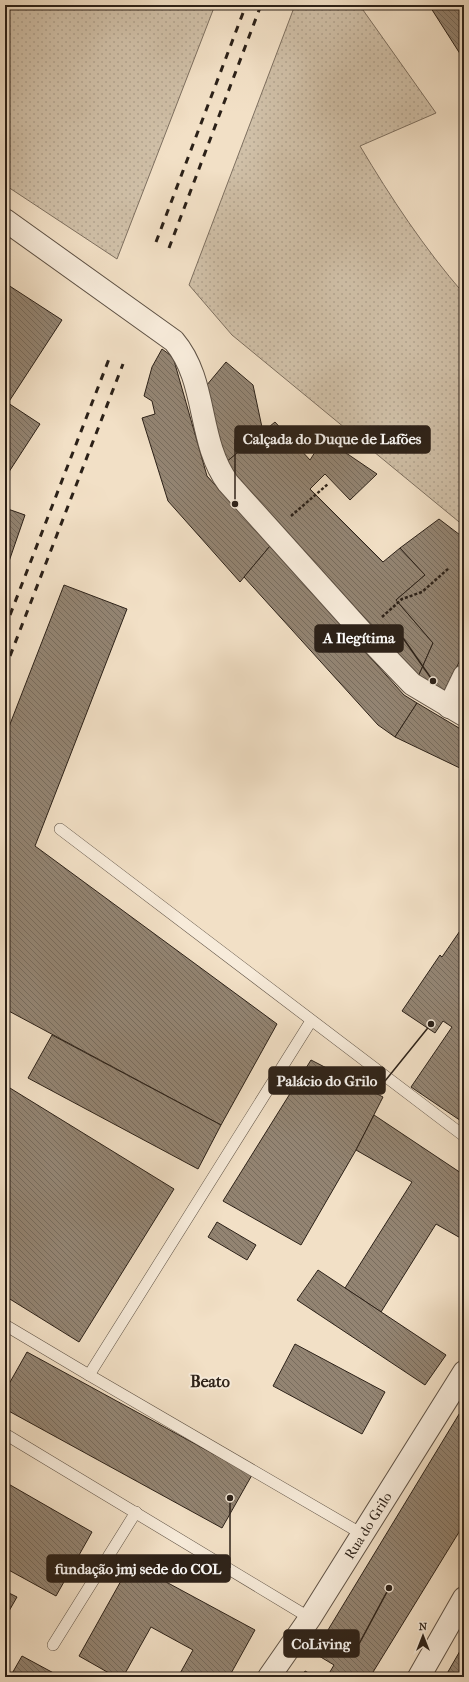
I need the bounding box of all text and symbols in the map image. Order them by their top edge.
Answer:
callout: Calçada do Duque de Lafões [235,426,430,453]
text: Calçada do Duque de Lafões [243,430,422,449]
callout: A Ilegítima [315,625,403,652]
text: A Ilegítima [322,629,396,647]
callout: Palácio do Grilo [269,1067,385,1094]
text: Palácio do Grilo [277,1072,378,1090]
district label: Beato [190,1372,230,1391]
street label: Rua do Grilo [341,1489,395,1562]
callout: fundação jmj sede do COL [47,1555,230,1582]
text: fundação jmj sede do COL [54,1560,222,1579]
north arrow [403,1616,443,1656]
text: N [419,1620,428,1633]
callout: CoLiving [284,1630,359,1657]
text: CoLiving [291,1635,352,1653]

